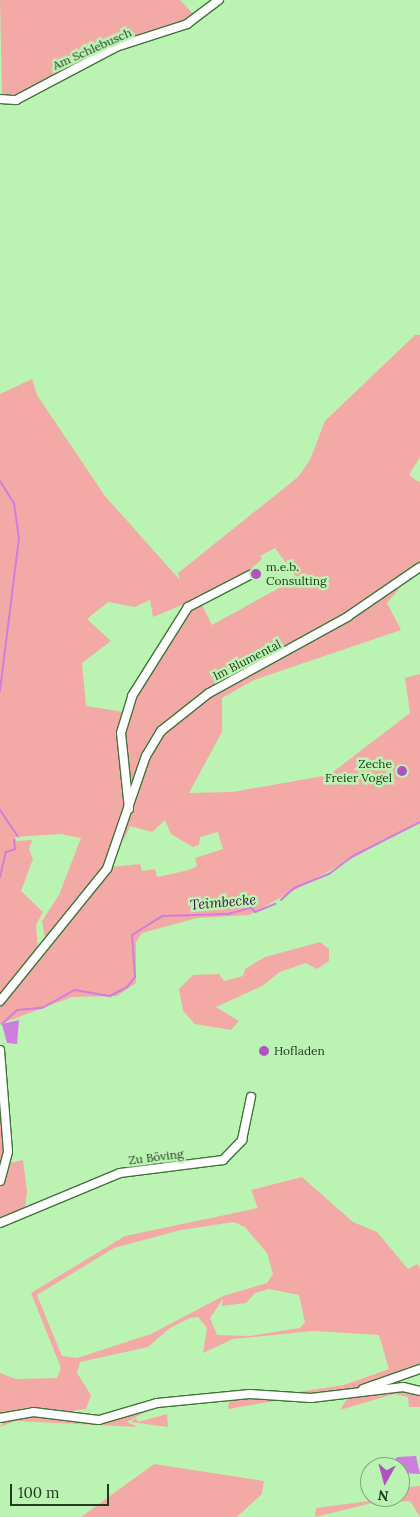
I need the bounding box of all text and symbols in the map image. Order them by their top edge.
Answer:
street label: Am Schlebusch [50,25,134,73]
place label: m.e.b. Consulting [266,560,327,588]
marker: m.e.b. Consulting [250,568,262,580]
street label: Im Blumental [211,637,283,683]
place label: Zeche Freier Vogel [325,757,392,785]
marker: Zeche Freier Vogel [396,765,408,777]
water label: Teimbecke [189,891,257,913]
place label: Hofladen [274,1044,325,1058]
marker: Hofladen [258,1045,270,1057]
street label: Zu Böving [128,1146,184,1168]
north arrow [360,1457,410,1507]
scale bar [12,1474,111,1506]
text: 100 m [18,1483,59,1502]
text: N [377,1486,390,1505]

